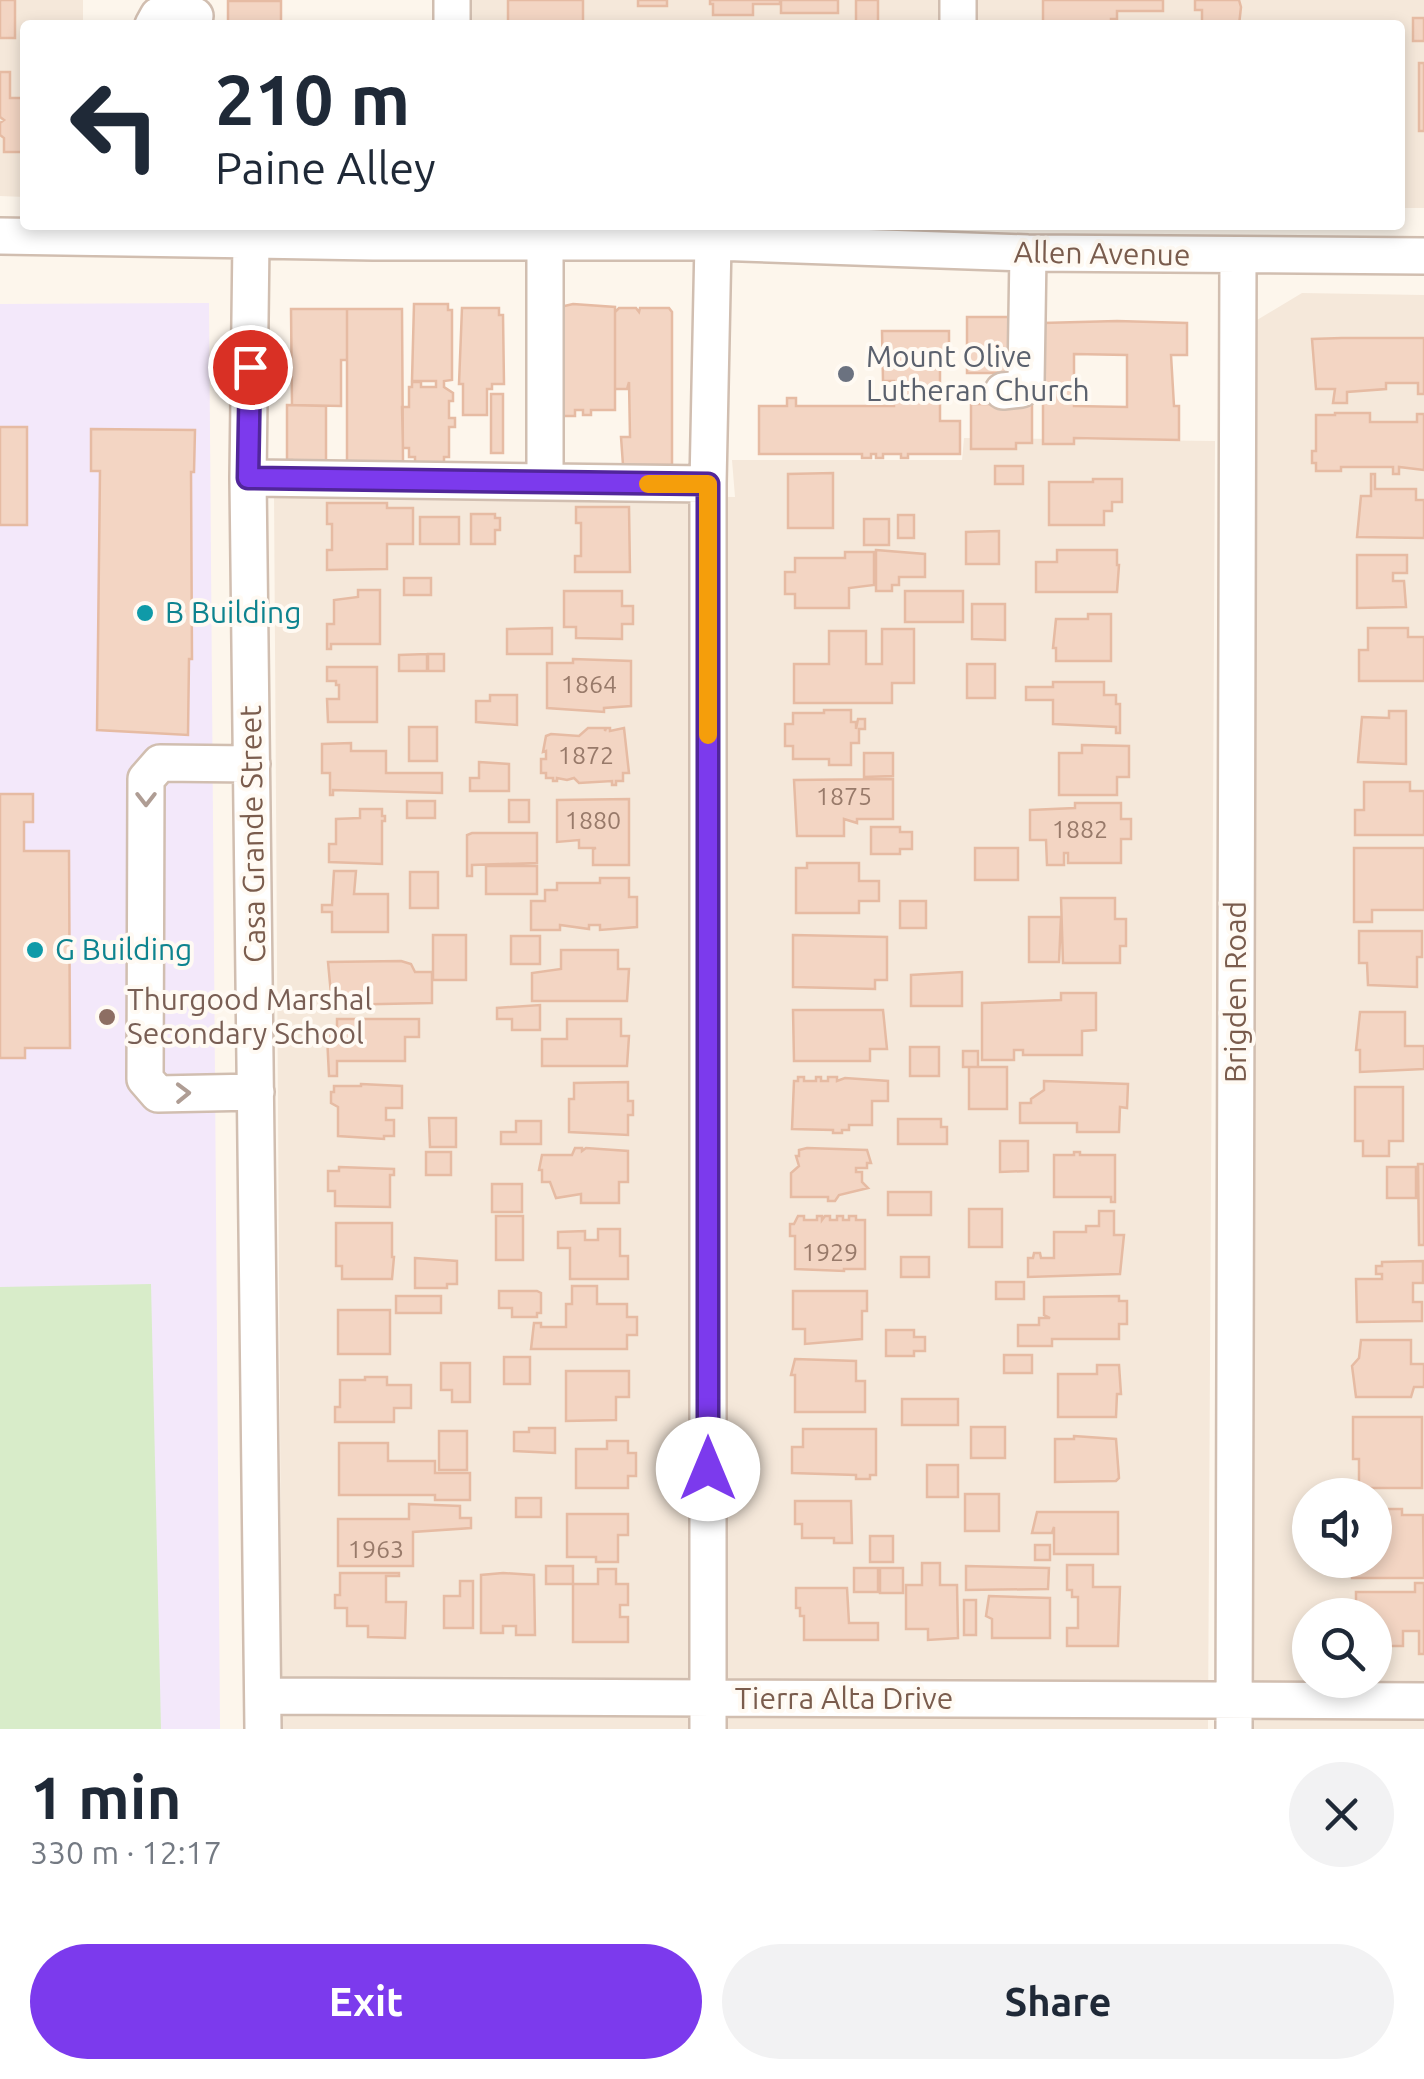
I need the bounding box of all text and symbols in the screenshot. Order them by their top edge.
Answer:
icon: left [50,60,180,190]
text: 210 m [215,60,410,138]
text: Paine Alley [215,142,436,193]
street label: Allen Avenue [1013,234,1191,272]
pin [208,325,293,410]
place label: Mount Olive Lutheran Church [866,339,1090,407]
icon: arrive [223,340,278,395]
marker: Mount Olive Lutheran Church [835,363,857,385]
place label: B Building [165,595,301,629]
marker: B Building [134,602,156,624]
house number: 1864 [561,670,617,698]
street label: Casa Grande Street [233,705,271,963]
house number: 1872 [558,741,614,769]
house number: 1875 [816,782,872,810]
one-way arrow [135,792,157,807]
house number: 1880 [565,806,621,834]
house number: 1882 [1052,815,1108,843]
street label: Brigden Road [1218,901,1252,1083]
place label: G Building [55,932,192,966]
marker: G Building [24,939,46,961]
place label: Thurgood Marshal Secondary School [127,982,372,1050]
marker: Thurgood Marshal Secondary School [96,1006,118,1028]
one-way arrow [175,1083,191,1104]
house number: 1929 [802,1238,858,1266]
position arrow [656,1417,760,1521]
map controls [1292,1478,1392,1698]
button: sound [1292,1478,1392,1578]
house number: 1963 [348,1535,404,1563]
button: search [1292,1598,1392,1698]
street label: Tierra Alta Drive [735,1681,953,1715]
button: close [1289,1762,1394,1867]
text: 1 min [30,1763,182,1830]
text: 330 m · 12:17 [30,1834,222,1870]
button: Exit [30,1944,702,2059]
button: Share [722,1944,1394,2059]

